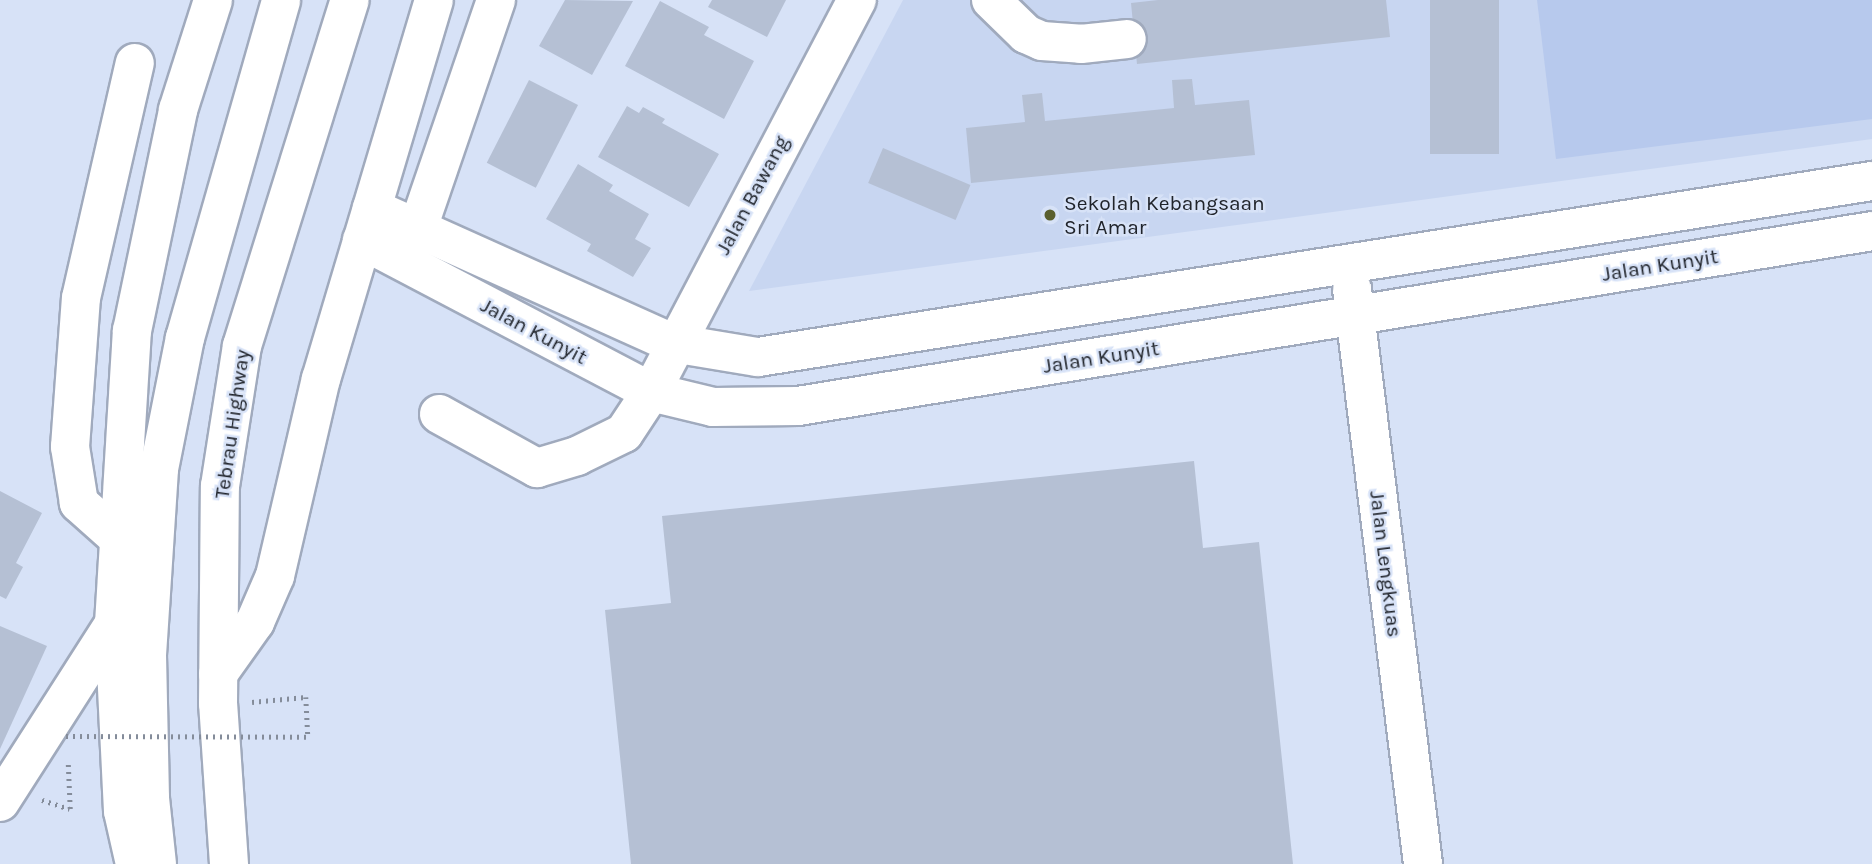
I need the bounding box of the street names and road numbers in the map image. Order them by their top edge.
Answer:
street label: Jalan Bawang [710,131,794,259]
street label: Jalan Kunyit [1600,243,1720,287]
street label: Jalan Kunyit [476,292,592,370]
street label: Jalan Kunyit [1041,335,1161,379]
street label: Tebrau Highway [209,348,255,500]
street label: Jalan Lengkuas [1365,489,1407,639]

